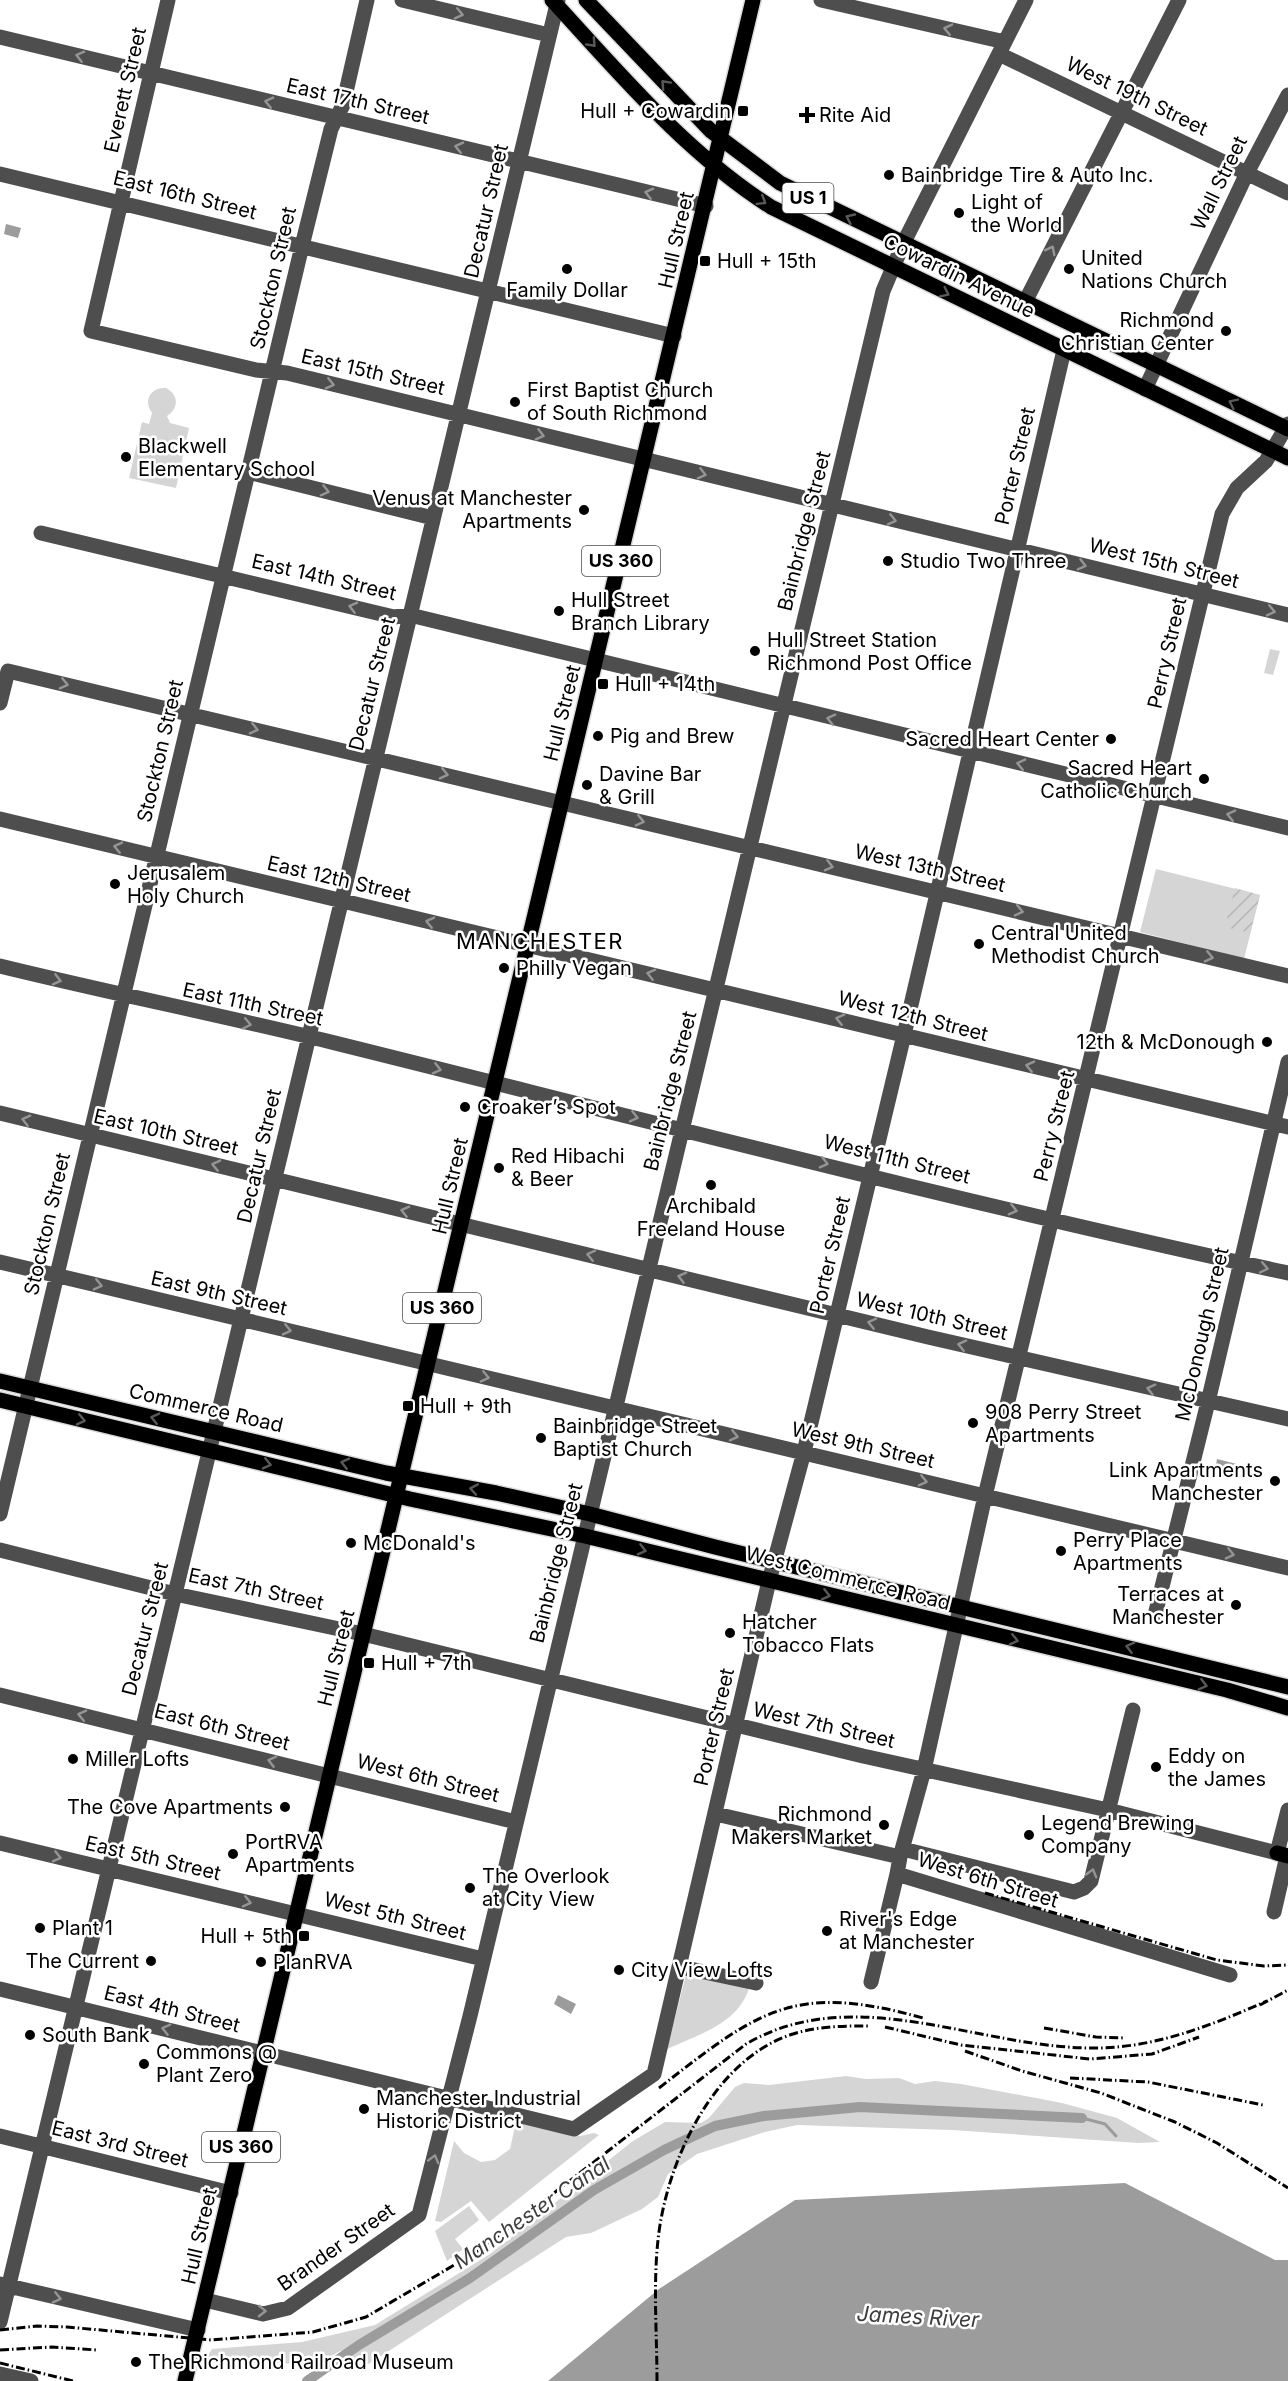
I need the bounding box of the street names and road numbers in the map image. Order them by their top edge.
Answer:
street label: Everett Street [99,24,151,155]
street label: West 19th Street [1062,51,1212,141]
street label: East 17th Street [284,73,432,129]
street label: Wall Street [1186,132,1252,234]
street label: Decatur Street [459,141,513,280]
street label: East 16th Street [111,166,260,225]
road number: US 1 [782,183,834,213]
street label: Hull Street [653,189,699,291]
street label: Stockton Street [245,204,301,352]
street label: Cowardin Avenue [879,229,1039,323]
street label: East 15th Street [299,344,448,400]
street label: Porter Street [990,404,1040,527]
street label: Bainbridge Street [773,448,836,614]
street label: West 15th Street [1086,533,1242,593]
road number: US 360 [582,546,660,576]
street label: East 14th Street [249,549,399,605]
street label: Perry Street [1143,595,1192,711]
street label: Decatur Street [344,614,400,753]
street label: Hull Street [538,662,586,764]
street label: Stockton Street [132,677,188,825]
street label: West 13th Street [852,839,1008,897]
street label: East 12th Street [265,851,414,907]
street label: East 11th Street [181,977,326,1031]
street label: West 12th Street [835,986,991,1046]
street label: Bainbridge Street [639,1008,702,1174]
street label: Perry Street [1029,1068,1079,1184]
street label: Decatur Street [232,1086,286,1225]
street label: East 10th Street [91,1104,241,1160]
street label: West 11th Street [821,1129,973,1189]
street label: Hull Street [427,1135,473,1237]
street label: Stockton Street [19,1150,75,1298]
street label: Porter Street [805,1193,855,1316]
street label: McDonough Street [1170,1244,1234,1423]
street label: East 9th Street [149,1266,290,1320]
street label: West 10th Street [854,1287,1010,1345]
road number: US 360 [403,1293,481,1323]
street label: Commerce Road [127,1379,285,1437]
street label: West 9th Street [789,1417,937,1473]
street label: Bainbridge Street [525,1480,588,1646]
street label: West Commerce Road [743,1541,953,1615]
street label: Decatur Street [117,1559,173,1698]
street label: East 7th Street [186,1563,326,1615]
street label: Hull Street [312,1607,360,1709]
street label: Porter Street [689,1665,739,1788]
street label: West 7th Street [751,1697,898,1753]
street label: East 6th Street [152,1699,293,1756]
street label: West 6th Street [354,1749,502,1807]
street label: East 5th Street [83,1831,224,1885]
street label: West 6th Street [915,1847,1062,1913]
street label: West 5th Street [321,1887,469,1945]
street label: East 4th Street [102,1981,243,2038]
street label: East 3rd Street [49,2115,191,2173]
road number: US 360 [202,2132,280,2162]
street label: Hull Street [176,2185,222,2287]
street label: Brander Street [273,2198,399,2296]

